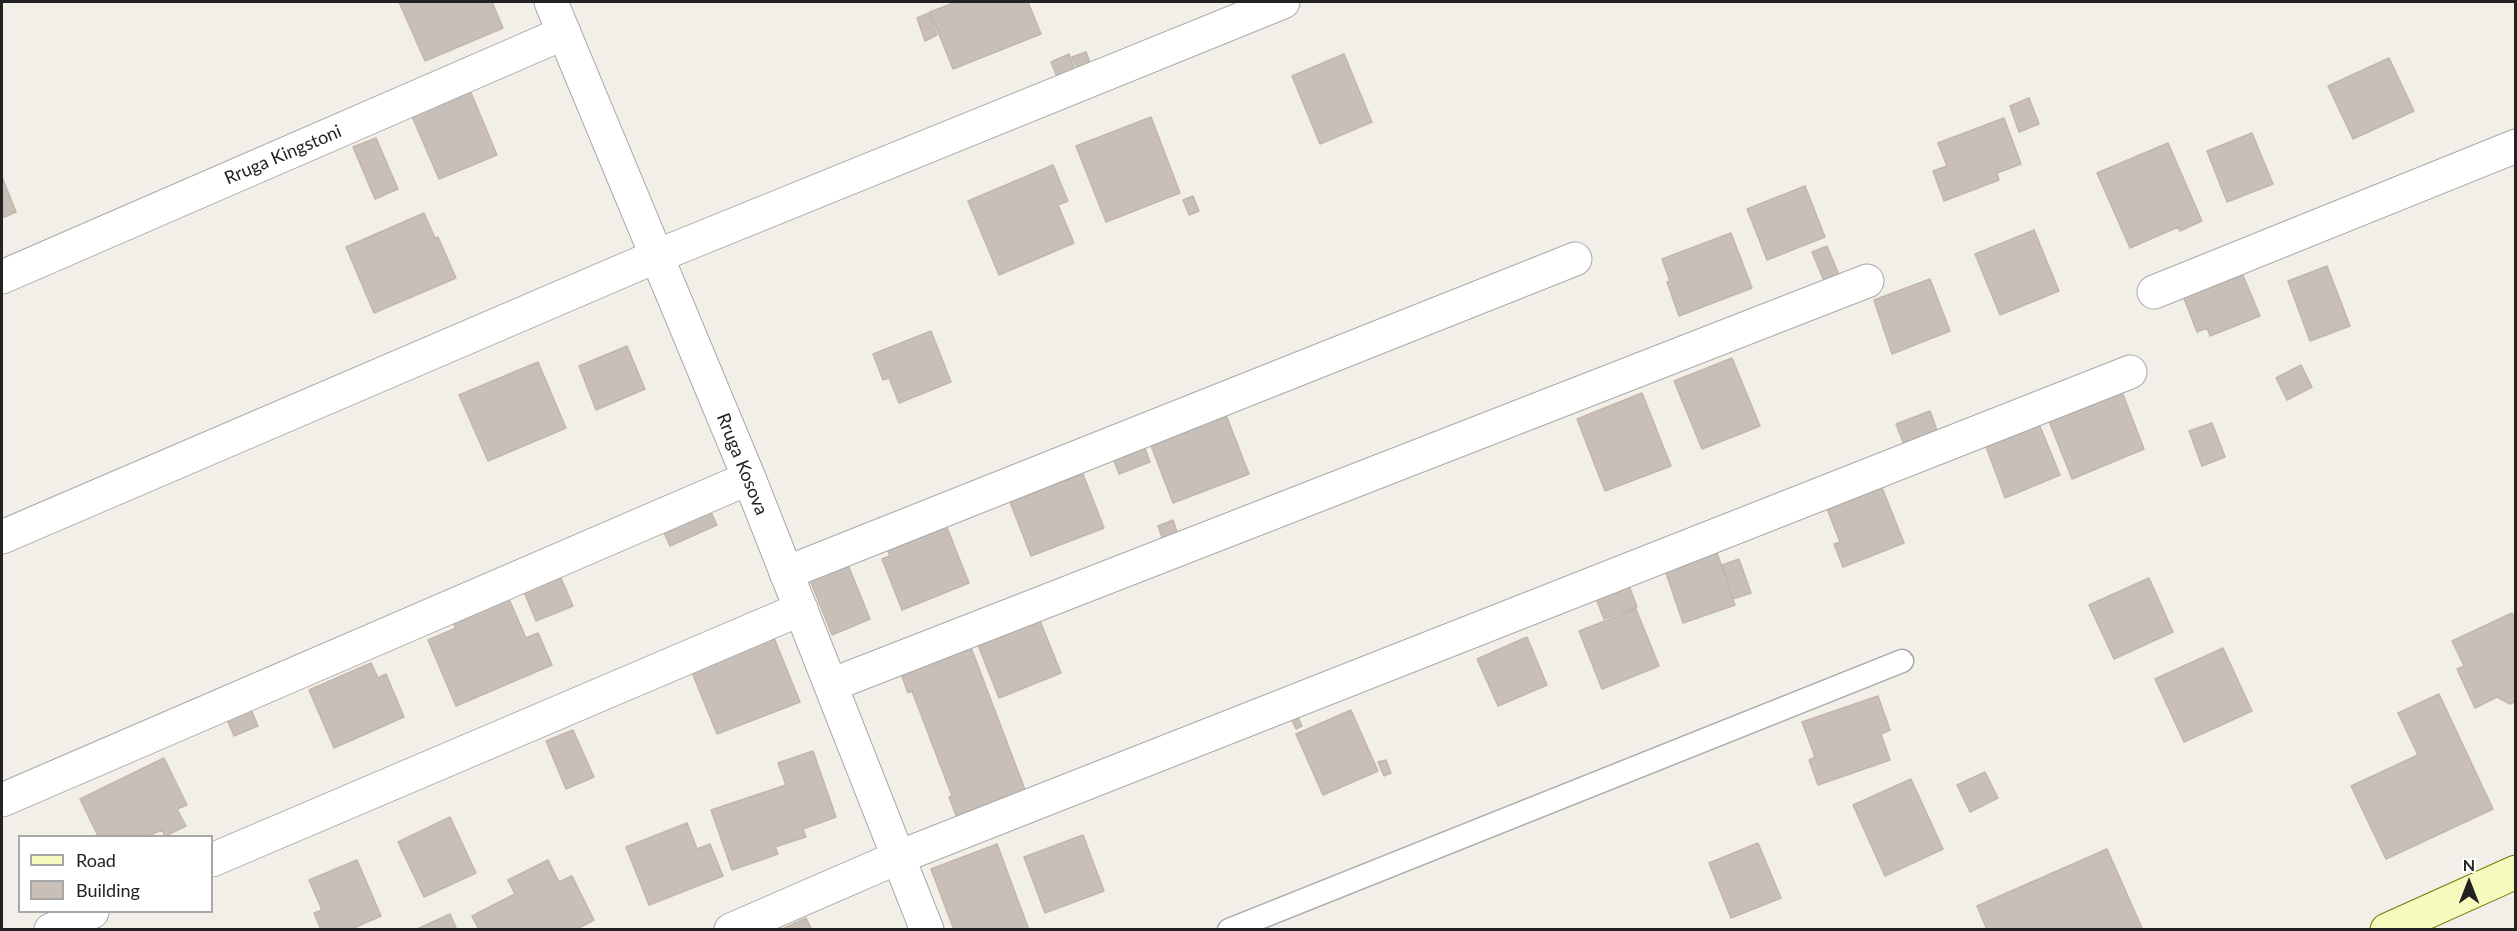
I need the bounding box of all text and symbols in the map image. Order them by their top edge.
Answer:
street label: Rruga Kingstoni [221,121,345,189]
street label: Rruga Kosova [712,410,772,518]
legend [18,835,213,913]
text: Road [76,849,116,871]
north arrow [2439,853,2499,913]
text: N [2463,855,2475,874]
text: Building [76,879,140,901]

